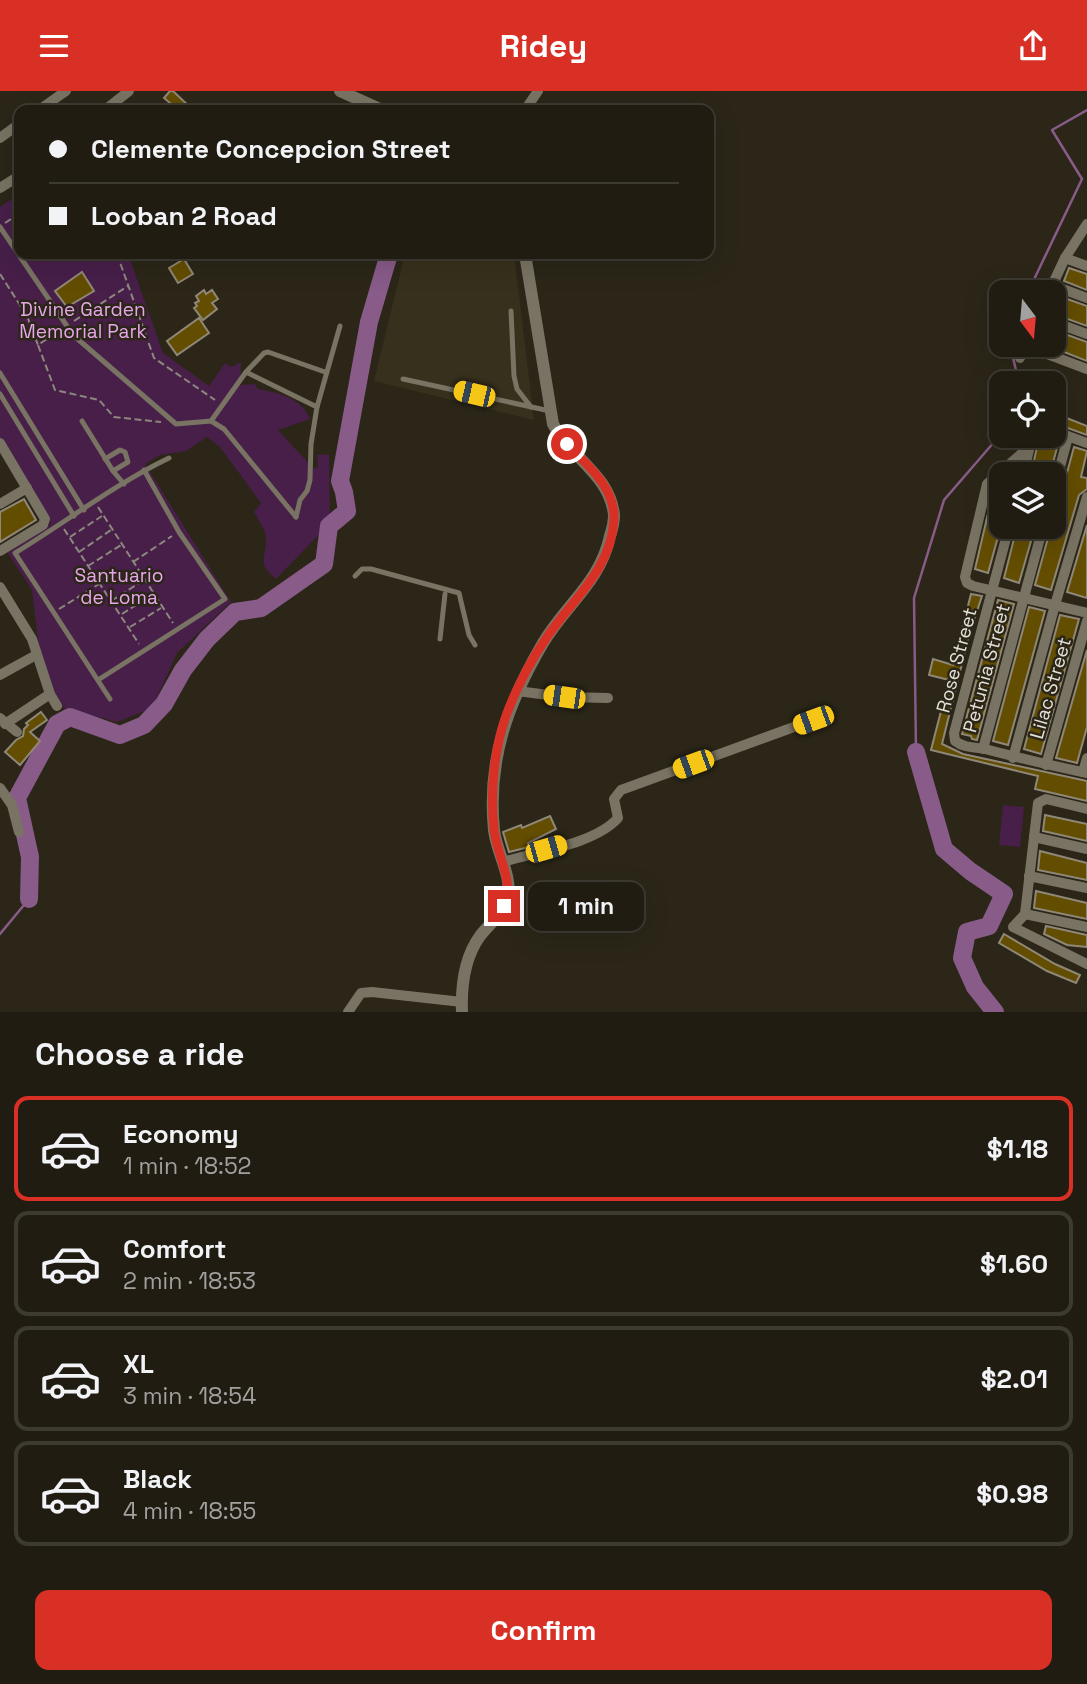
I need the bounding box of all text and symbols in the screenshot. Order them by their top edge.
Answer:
text: Ridey [500,26,587,66]
icon: menu [35,27,73,65]
icon: share [1014,27,1052,65]
text: Clemente Concepcion Street [91,132,451,166]
text: Looban 2 Road [91,199,277,233]
north arrow [989,280,1066,357]
map controls [989,280,1066,539]
park label: Divine Garden Memorial Park [19,297,147,344]
button: locate [989,371,1066,448]
car [452,379,497,409]
route start [551,428,583,460]
button: layers [989,462,1066,539]
park label: Santuario de Loma [75,563,163,610]
street label: Petunia Street [957,601,1016,735]
street label: Rose Street [930,605,983,715]
street label: Lilac Street [1024,634,1077,742]
car [542,684,587,710]
car [790,703,837,737]
car [670,747,717,781]
car [523,833,570,865]
callout: 1 min [528,881,644,931]
route end [488,890,520,922]
text: 1 min [558,891,614,921]
text: Choose a ride [35,1034,245,1074]
icon: car [39,1117,102,1180]
text: Economy [123,1117,239,1151]
text: $1.18 [987,1132,1048,1166]
text: 1 min · 18:52 [123,1151,251,1181]
icon: car [39,1232,102,1295]
text: Comfort [123,1232,226,1266]
text: $1.60 [980,1247,1048,1281]
text: 2 min · 18:53 [123,1266,256,1296]
icon: car [39,1347,102,1410]
text: XL [123,1347,154,1381]
text: $2.01 [981,1362,1048,1396]
text: 3 min · 18:54 [123,1381,256,1411]
icon: car [39,1462,102,1525]
text: Black [123,1462,192,1496]
text: $0.98 [976,1477,1048,1511]
text: 4 min · 18:55 [123,1496,256,1526]
button: Confirm [35,1590,1052,1670]

